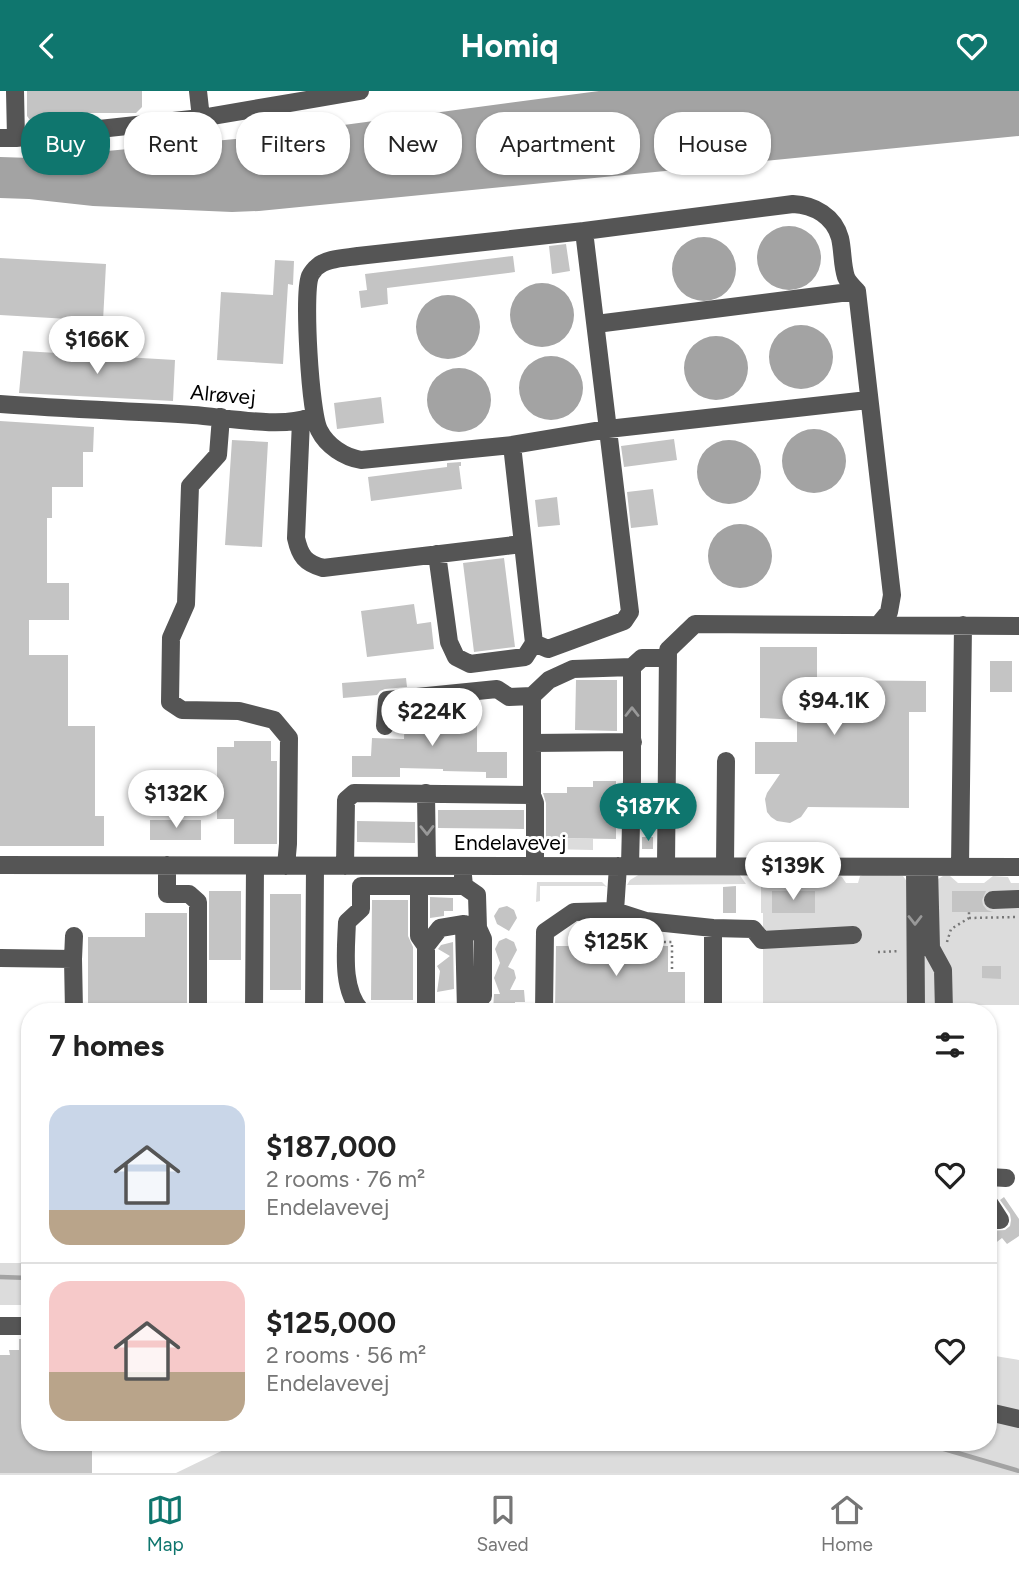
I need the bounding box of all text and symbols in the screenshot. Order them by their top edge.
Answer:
icon: back [28,27,66,65]
text: Homiq [461,27,558,65]
icon: heart [953,27,991,65]
chip: Buy [21,112,110,175]
chip: Rent [124,112,222,175]
chip: Filters [236,112,350,175]
chip: New [364,112,462,175]
chip: Apartment [476,112,640,175]
chip: House [654,112,771,175]
pin: $166K [48,317,146,376]
text: $166K [65,325,129,353]
street label: Alrøvej [189,379,257,410]
pin: $94.1K [777,677,891,737]
text: $94.1K [798,686,870,714]
pin: $224K [383,689,481,748]
text: $224K [397,697,467,725]
one-way arrow [625,706,640,717]
pin: $132K [127,771,225,830]
text: $132K [144,779,208,807]
pin: $187K [599,783,697,843]
text: $187K [616,792,680,820]
one-way arrow [419,825,435,835]
street label: Endelavevej [454,830,566,855]
pin: $139K [744,843,842,902]
text: $139K [761,851,825,879]
one-way arrow [907,916,923,926]
pin: $125K [567,919,665,978]
text: $125K [584,927,648,955]
icon: filters [931,1026,969,1064]
text: 7 homes [49,1027,164,1064]
text: $187,000 [266,1128,396,1165]
icon: home [105,1133,189,1217]
icon: heart [931,1156,969,1194]
text: 2 rooms · 76 m² [266,1165,425,1193]
text: Endelavevej [266,1193,389,1221]
text: $125,000 [266,1304,396,1341]
icon: home [105,1309,189,1393]
icon: heart [931,1332,969,1370]
text: 2 rooms · 56 m² [266,1341,426,1369]
text: Endelavevej [266,1369,389,1397]
tab: Map [146,1491,184,1556]
tab: Saved [476,1491,529,1556]
tab: Home [821,1491,873,1556]

